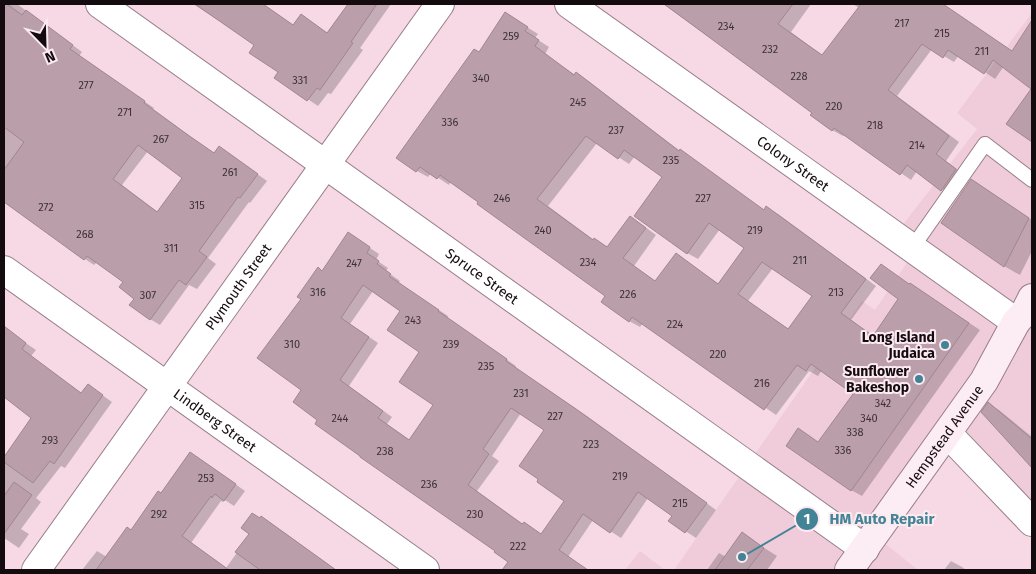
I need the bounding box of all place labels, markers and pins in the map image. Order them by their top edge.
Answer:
place label: Long Island Judaica [862,329,935,362]
marker: Long Island Judaica [939,339,951,351]
place label: Sunflower Bakeshop [844,363,909,396]
marker: Sunflower Bakeshop [913,373,925,385]
callout: HM Auto Repair [795,504,945,534]

